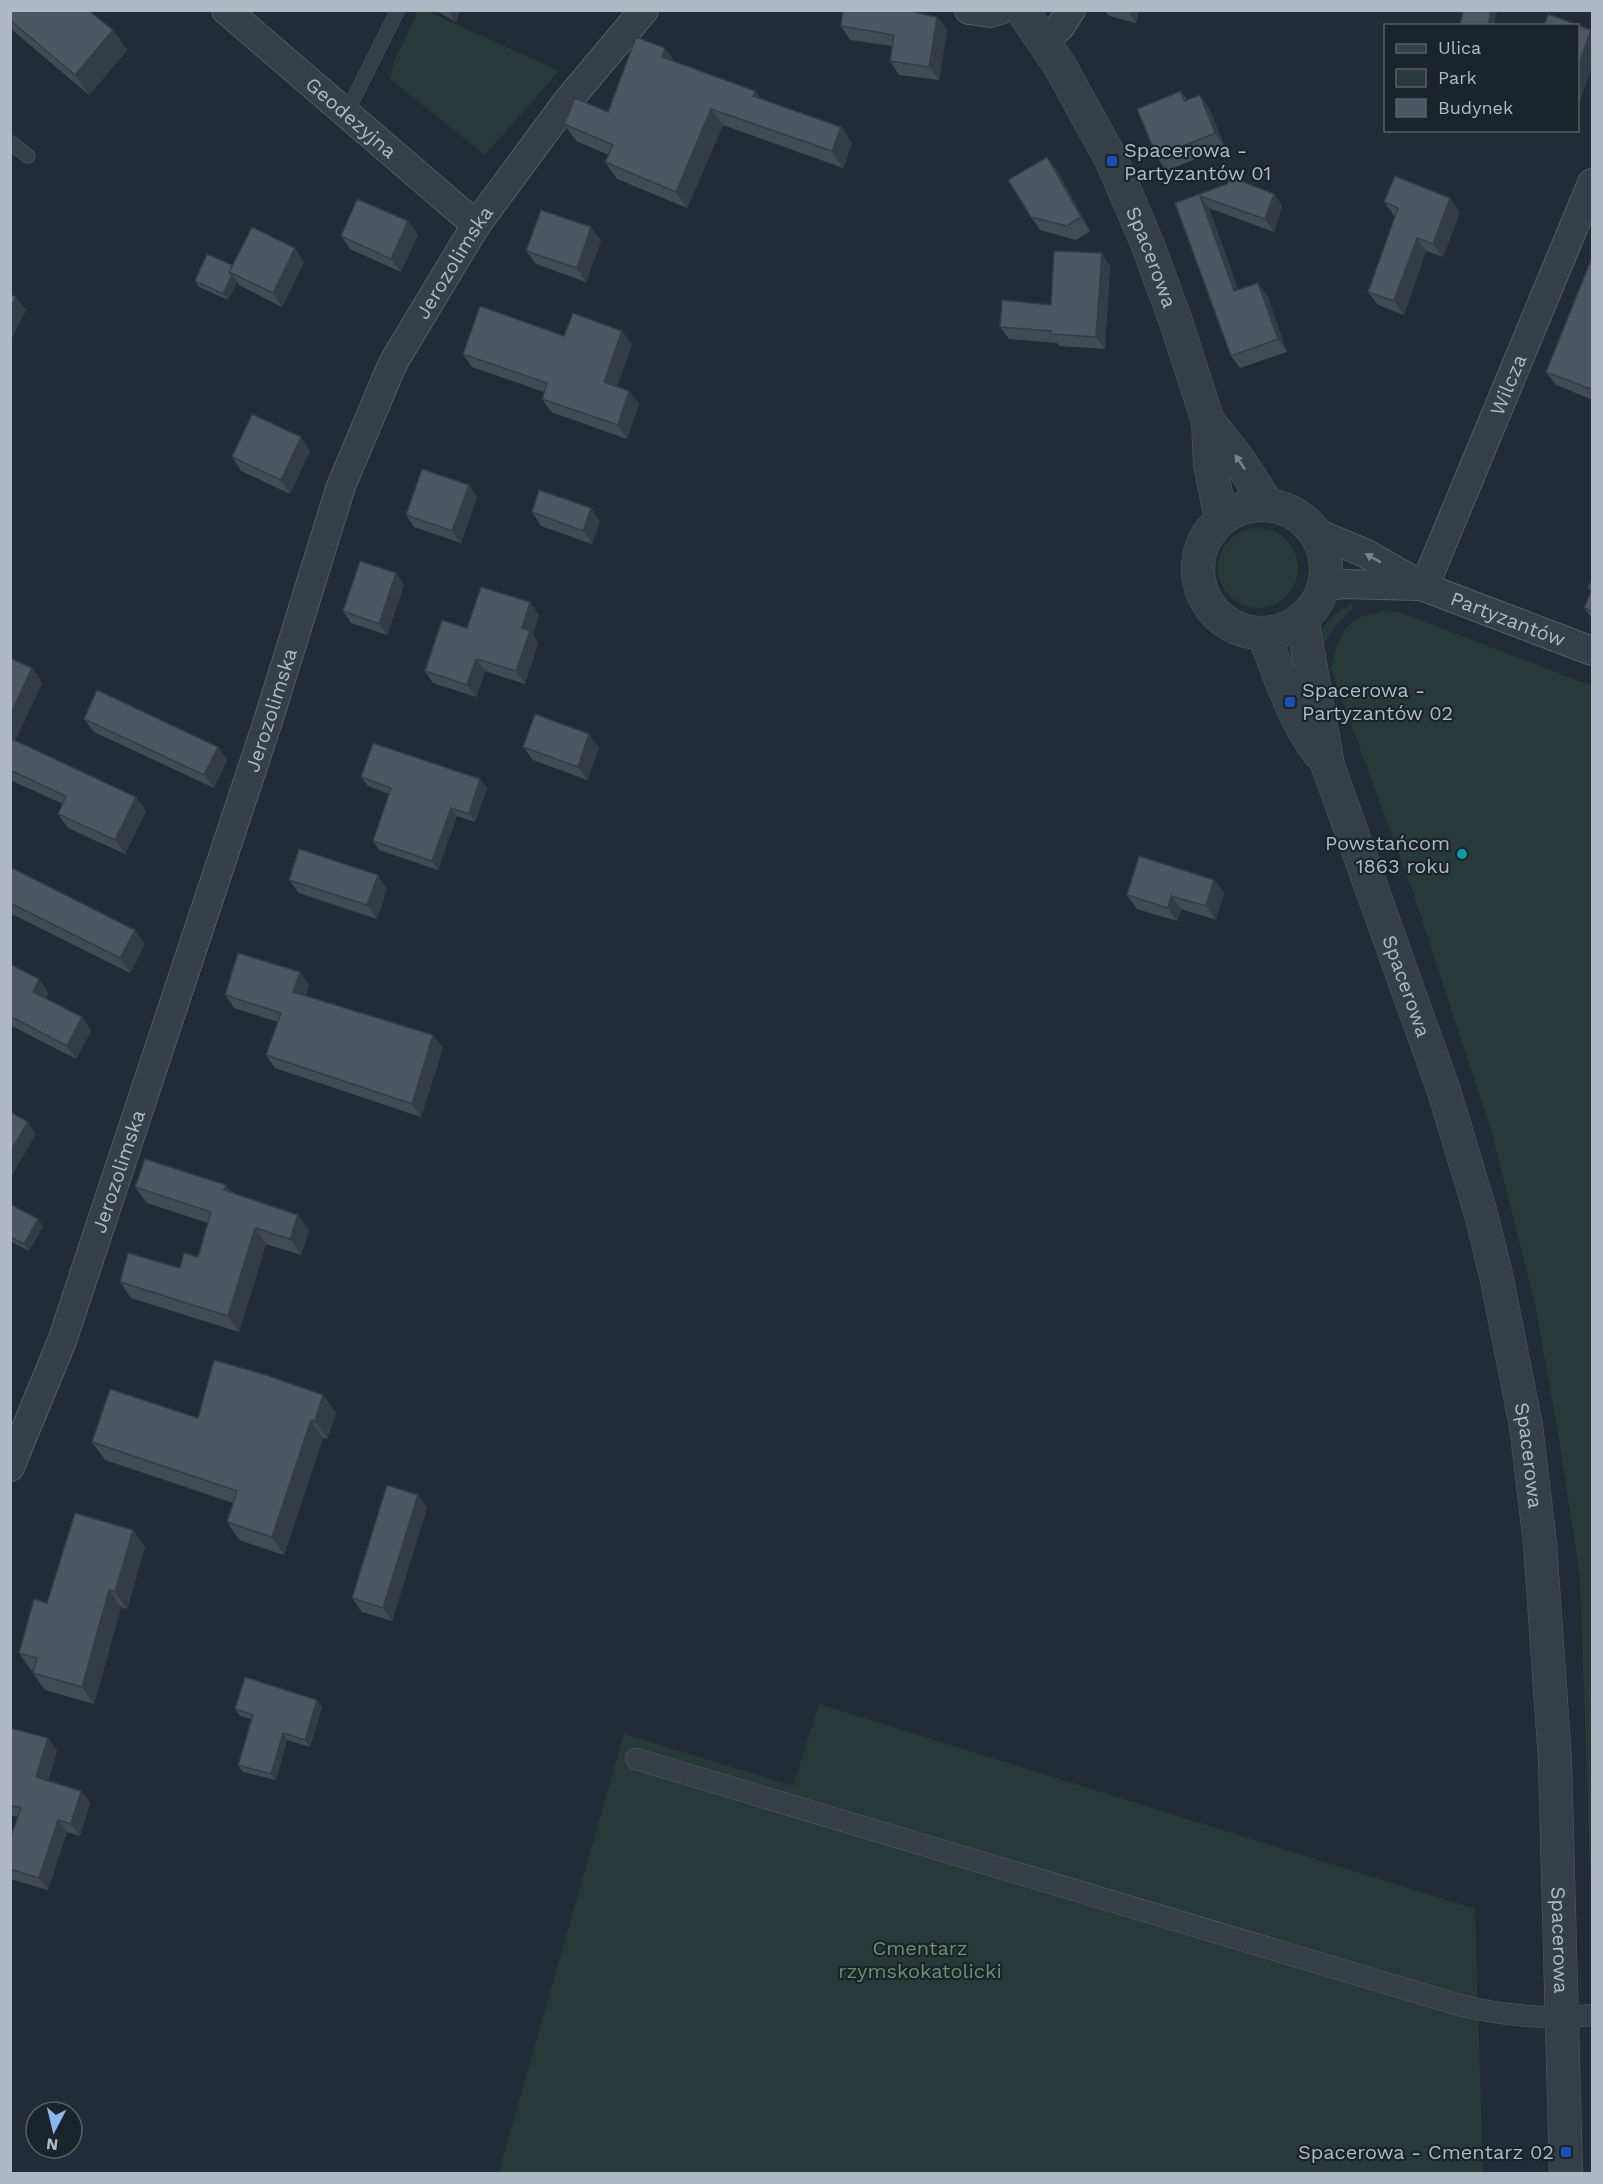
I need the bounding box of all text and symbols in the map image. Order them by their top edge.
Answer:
legend [1384,24,1579,132]
text: Ulica [1438,37,1481,58]
text: Park [1438,67,1477,88]
street label: Geodezyjna [301,72,401,163]
text: Budynek [1438,97,1513,118]
place label: Spacerowa - Partyzantów 01 [1124,138,1271,185]
marker: Spacerowa - Partyzantów 01 [1105,154,1119,168]
street label: Jerozolimska [410,201,498,323]
street label: Spacerowa [1121,203,1182,311]
street label: Wilcza [1485,351,1531,419]
one-way arrow [1234,453,1245,470]
one-way arrow [1364,553,1381,563]
street label: Partyzantów [1447,586,1569,652]
street label: Jerozolimska [240,645,302,775]
place label: Spacerowa - Partyzantów 02 [1302,678,1453,725]
marker: Spacerowa - Partyzantów 02 [1283,695,1297,709]
place label: Powstańcom 1863 roku [1325,831,1450,878]
marker: Powstańcom 1863 roku [1455,847,1469,861]
street label: Spacerowa [1377,932,1436,1040]
street label: Jerozolimska [87,1107,150,1236]
street label: Spacerowa [1510,1400,1548,1510]
street label: Spacerowa [1546,1886,1573,1994]
park label: Cmentarz rzymskokatolicki [838,1936,1002,1983]
north arrow [24,2100,84,2160]
text: N [45,2134,59,2155]
place label: Spacerowa - Cmentarz 02 [1298,2140,1554,2164]
marker: Spacerowa - Cmentarz 02 [1559,2145,1573,2159]

